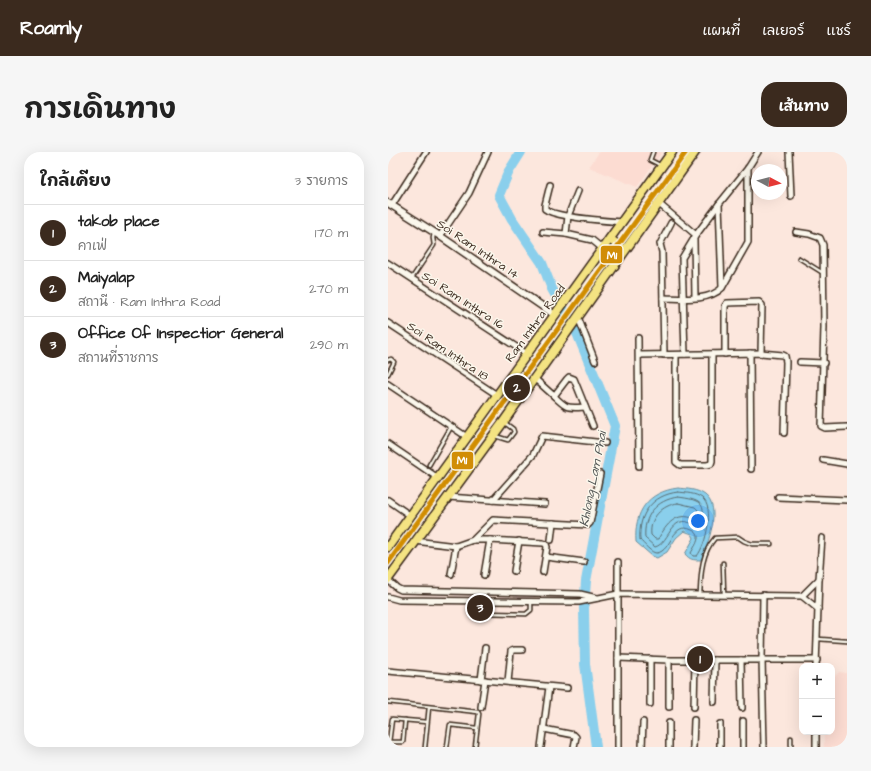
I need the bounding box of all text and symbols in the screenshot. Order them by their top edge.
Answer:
text: Roamly [20,15,82,42]
text: แผนที่ [702,21,740,41]
text: เลเยอร์ [762,21,804,41]
text: แชร์ [826,21,851,41]
button: เส้นทาง [761,82,847,127]
text: การเดินทาง [24,90,176,129]
north arrow [751,164,787,200]
text: ใกล้เคียง [40,169,111,193]
text: 3 รายการ [294,172,348,190]
text: takob place [78,211,160,232]
street label: Soi Ram Inthra 14 [433,216,522,283]
text: 1 [52,224,54,242]
text: 170 m [315,224,348,242]
text: คาเฟ่ [78,237,107,255]
line badge: M1 [600,245,623,264]
text: M1 [607,248,618,263]
text: Maiyalap [78,267,135,288]
street label: Soi Ram Inthra 16 [418,267,508,334]
text: 2 [49,280,57,298]
text: 270 m [309,280,348,298]
street label: Ram Inthra Road [501,281,569,366]
text: สถานี · Ram Inthra Road [78,293,220,311]
street label: Soi Ram Inthra 18 [403,318,492,385]
text: Office Of Inspectior General [78,323,283,344]
text: 3 [50,336,56,354]
text: 290 m [310,336,348,354]
text: สถานที่ราชการ [78,349,159,367]
pin: 2 [504,373,530,403]
water label: Khlong Lam Phai [575,428,612,528]
line badge: M1 [451,451,474,470]
text: M1 [457,453,468,468]
your location [688,511,708,531]
pin: 3 [467,593,493,623]
pin: 1 [687,644,713,674]
map controls [799,663,835,735]
button: + [799,663,835,699]
button: − [799,699,835,735]

